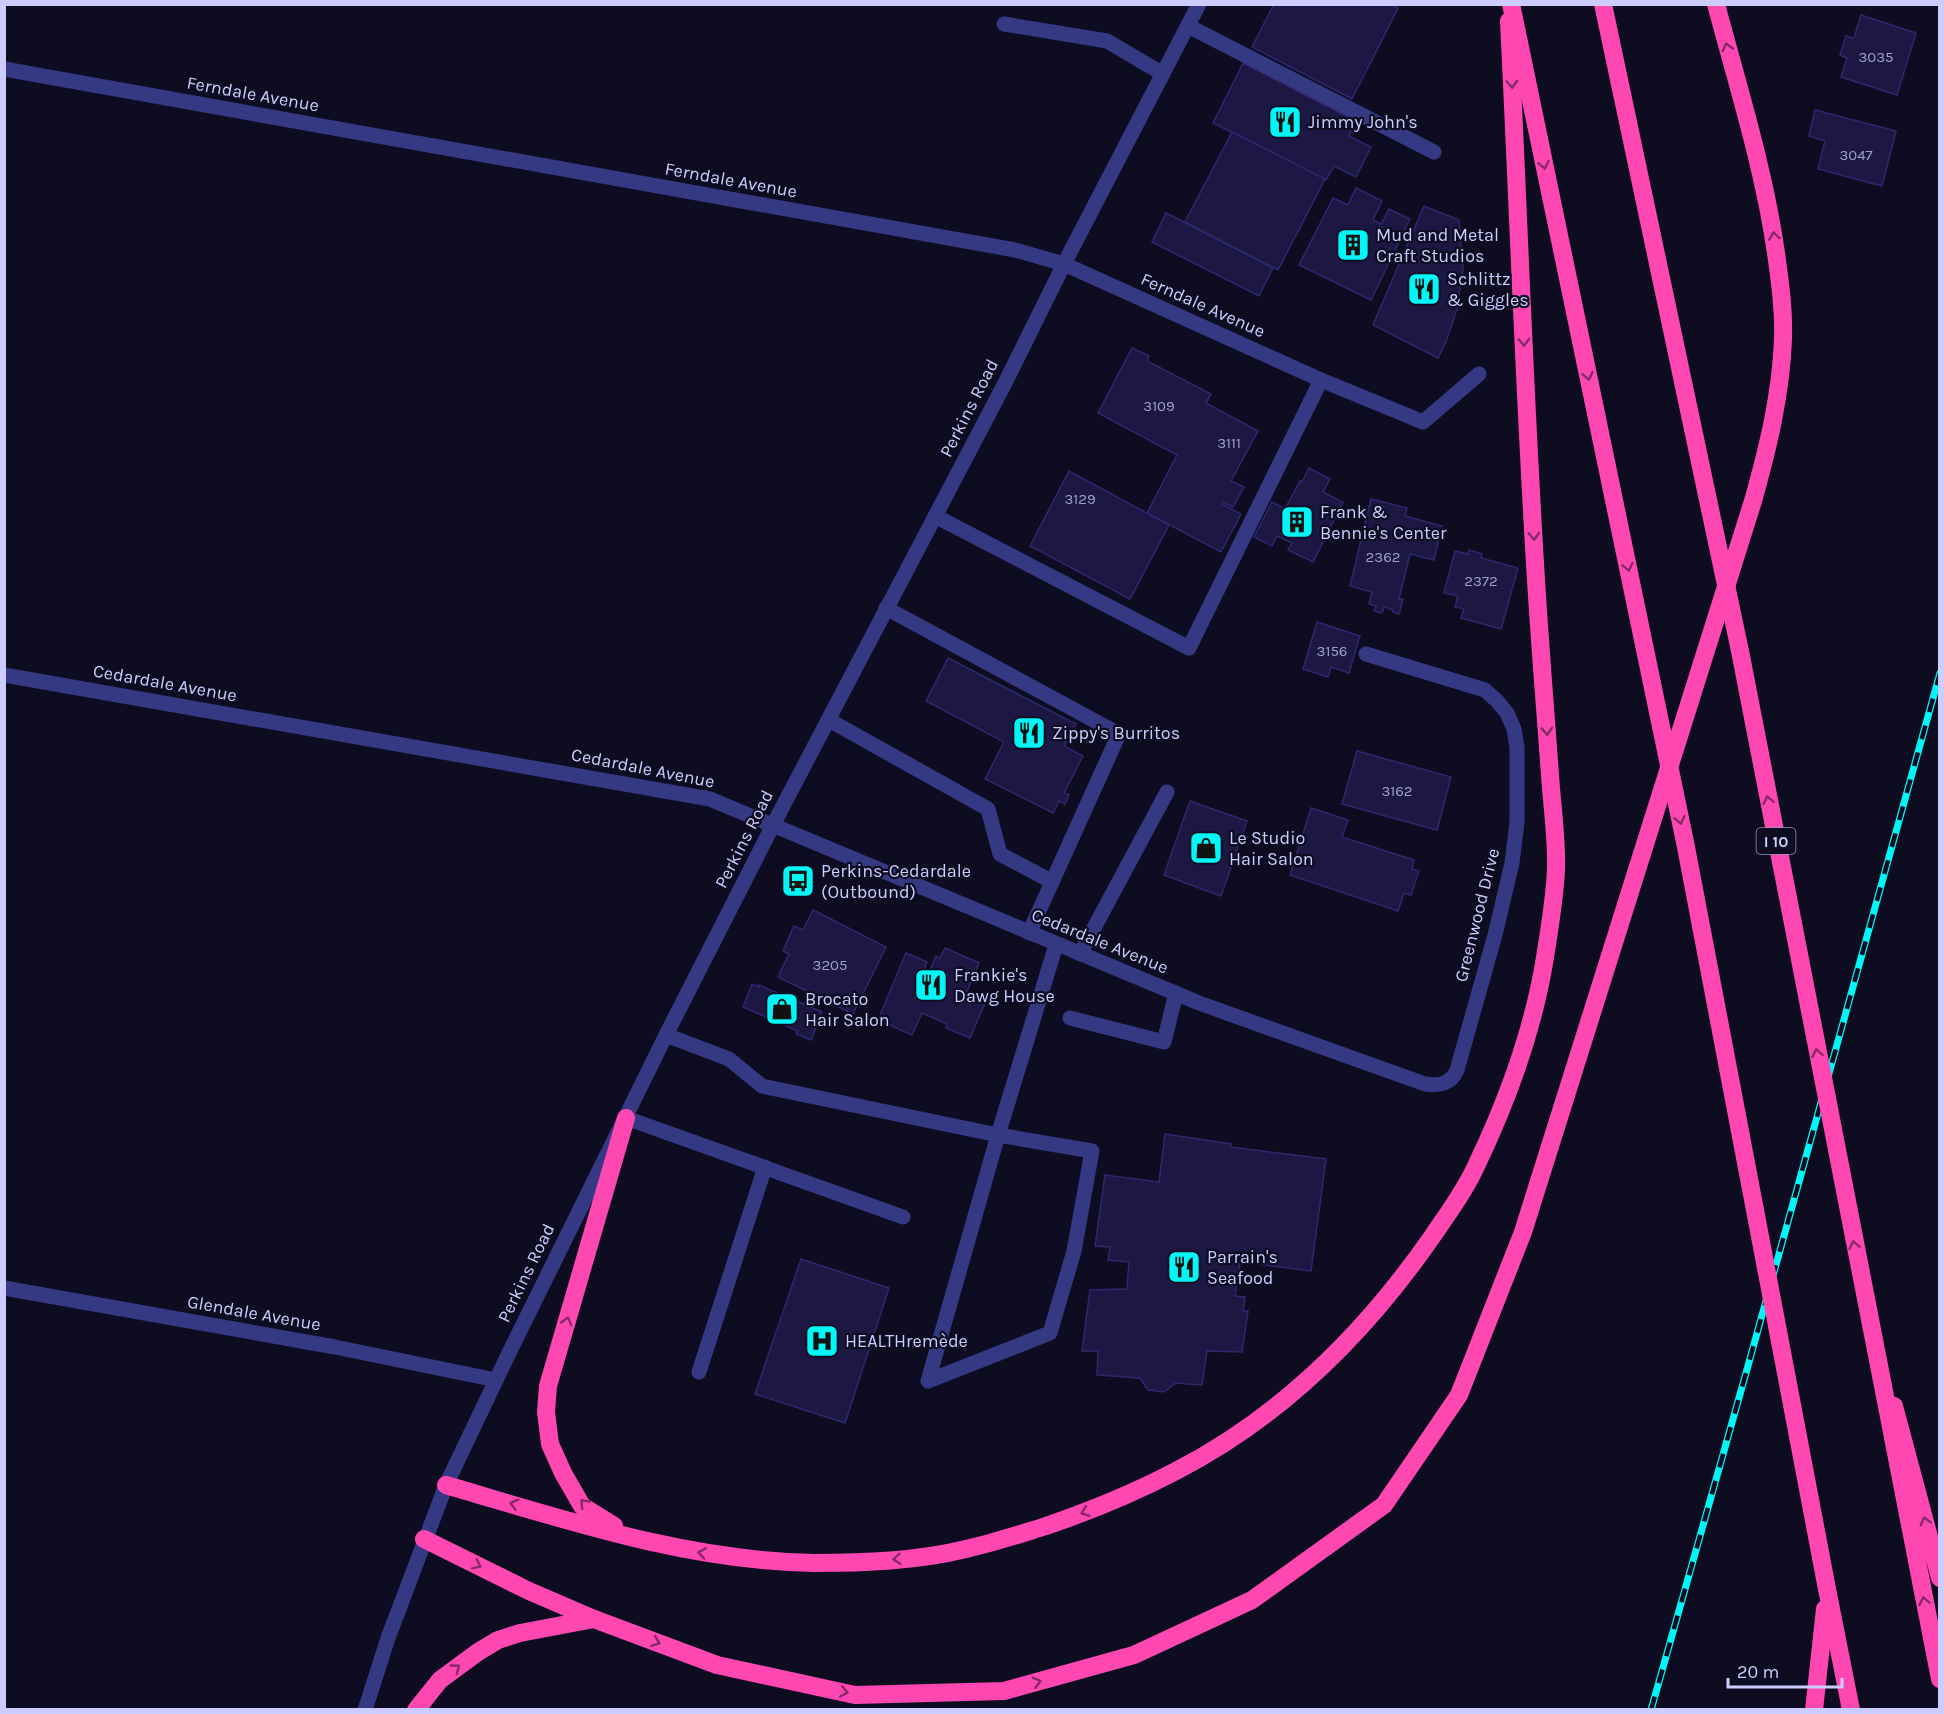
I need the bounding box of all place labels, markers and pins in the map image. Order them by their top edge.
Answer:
restaurant icon: Jimmy John's [1267,104,1303,140]
place label: Jimmy John's [1308,111,1418,133]
place label: Mud and Metal Craft Studios [1376,224,1499,267]
building icon: Mud and Metal Craft Studios [1335,227,1371,263]
place label: Schlittz & Giggles [1447,268,1529,311]
restaurant icon: Schlittz & Giggles [1406,271,1442,307]
place label: Frank & Bennie's Center [1320,501,1447,544]
building icon: Frank & Bennie's Center [1279,504,1315,540]
restaurant icon: Zippy's Burritos [1011,715,1047,751]
place label: Zippy's Burritos [1052,722,1180,744]
place label: Le Studio Hair Salon [1229,827,1314,870]
shop icon: Le Studio Hair Salon [1188,830,1224,866]
place label: Perkins-Cedardale (Outbound) [821,860,971,903]
bus stop icon: Perkins-Cedardale (Outbound) [780,863,816,899]
place label: Frankie's Dawg House [954,964,1055,1007]
restaurant icon: Frankie's Dawg House [913,967,949,1003]
place label: Brocato Hair Salon [805,988,890,1031]
shop icon: Brocato Hair Salon [764,991,800,1027]
place label: Parrain's Seafood [1207,1246,1278,1289]
restaurant icon: Parrain's Seafood [1166,1249,1202,1285]
hospital icon: HEALTHremède [804,1323,840,1359]
place label: HEALTHremède [845,1330,968,1352]

